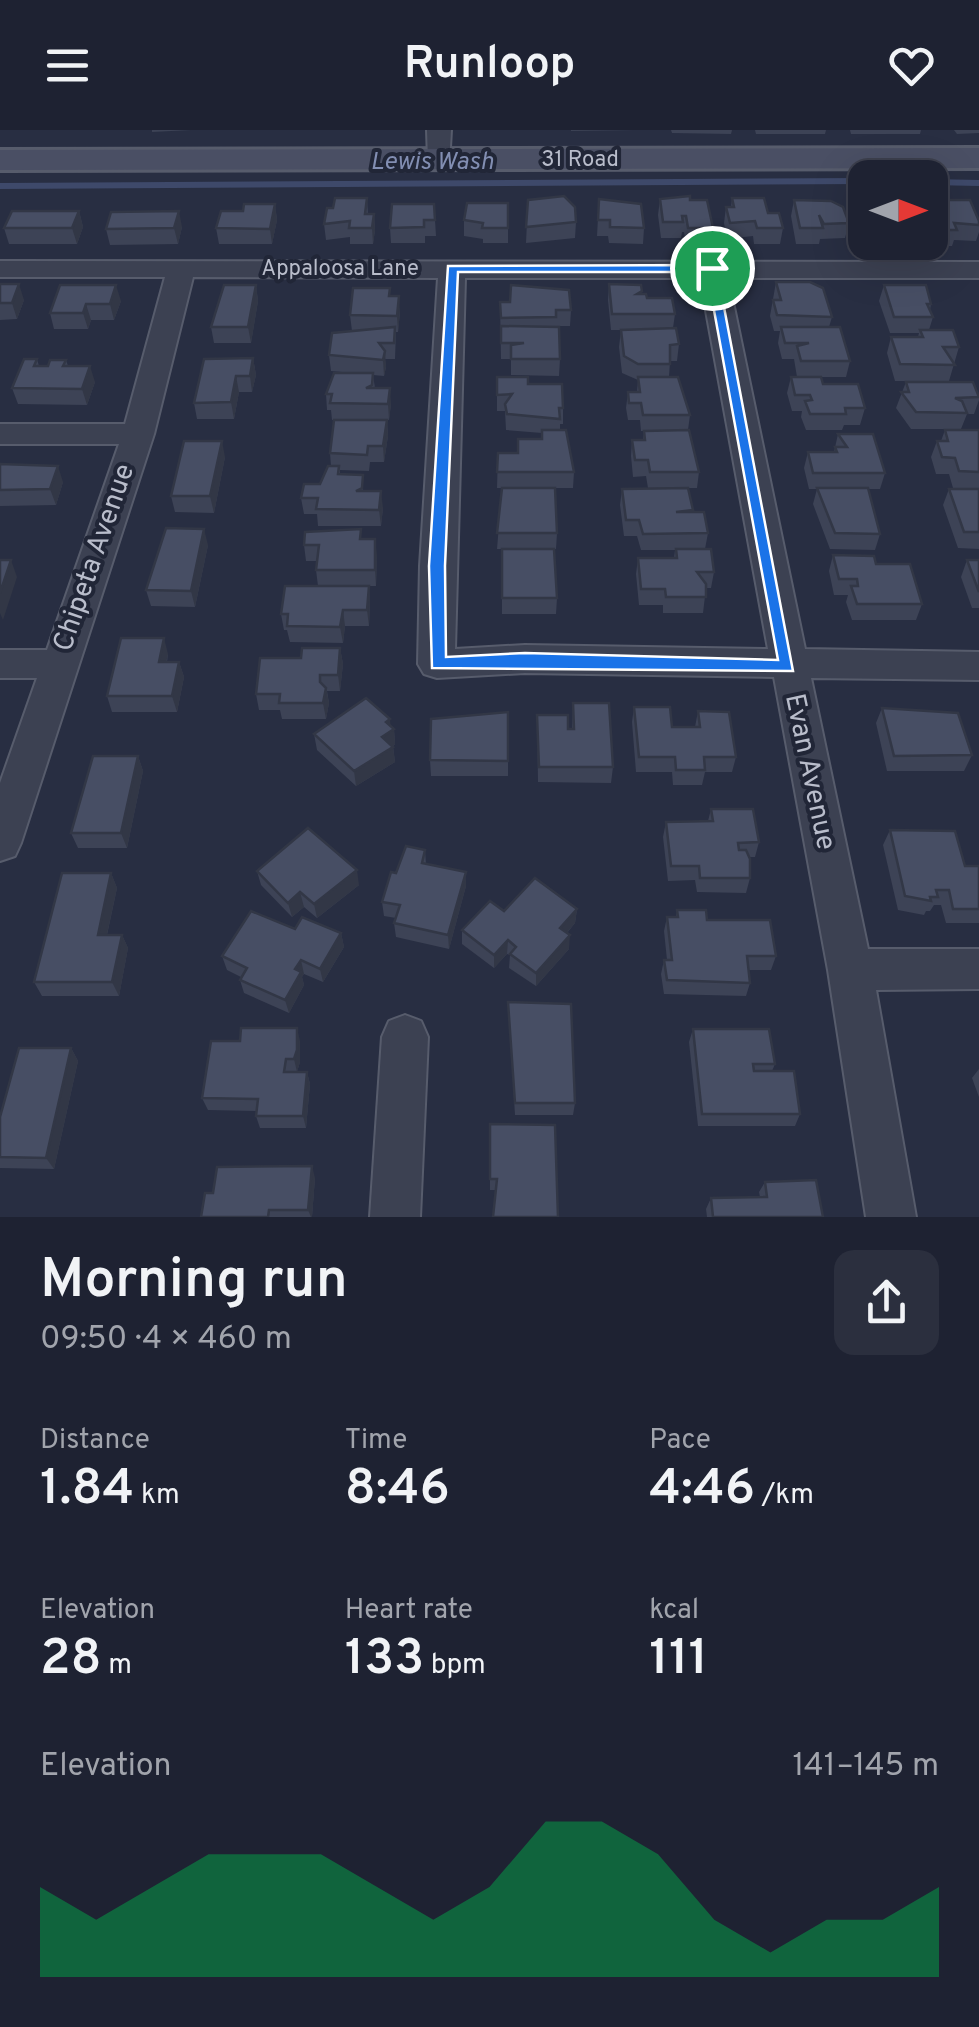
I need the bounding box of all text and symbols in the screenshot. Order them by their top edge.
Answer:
text: Runloop [404,37,575,94]
icon: menu [40,38,95,93]
icon: heart [884,38,939,93]
water label: Lewis Wash [370,147,494,179]
street label: 31 Road [541,147,619,174]
north arrow [848,160,948,260]
map controls [848,160,948,260]
pin [670,226,755,311]
icon: arrive [685,241,740,296]
street label: Appaloosa Lane [261,256,419,283]
street label: Chipeta Avenue [46,459,144,657]
street label: Evan Avenue [775,691,843,853]
text: Morning run [40,1247,348,1317]
button: share [834,1250,939,1355]
text: 09:50 · 4 × 460 m [40,1320,292,1360]
text: Distance [40,1423,150,1459]
text: Time [345,1423,407,1459]
text: Pace [649,1423,711,1459]
text: 1.84 [40,1459,134,1522]
text: 8:46 [345,1459,450,1522]
text: 4:46 [649,1459,755,1522]
text: km [134,1478,180,1514]
text: /km [755,1478,814,1514]
text: Elevation [40,1593,155,1629]
text: Heart rate [345,1593,473,1629]
text: kcal [649,1593,699,1629]
text: 28 [40,1629,102,1692]
text: 133 [345,1629,424,1692]
text: 111 [649,1629,708,1692]
text: m [102,1648,132,1684]
text: bpm [424,1648,486,1684]
text: Elevation [40,1747,172,1787]
text: 141–145 m [792,1747,939,1787]

